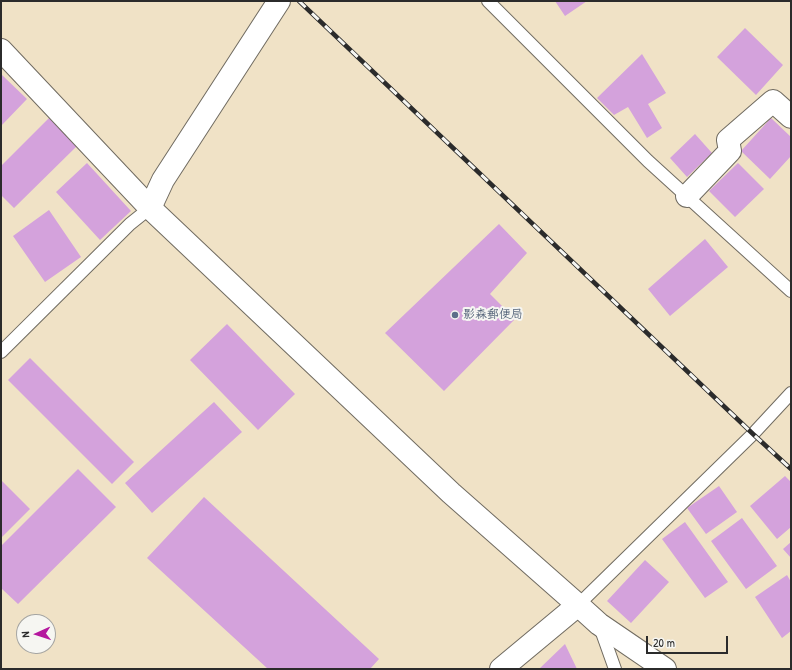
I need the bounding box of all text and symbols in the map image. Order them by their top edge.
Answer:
place label: 影森郵便局 [463,308,523,322]
marker: 影森郵便局 [450,310,460,320]
north arrow [16,614,56,654]
scale bar [648,628,730,654]
text: N [18,631,32,638]
text: 20 m [653,634,675,651]

